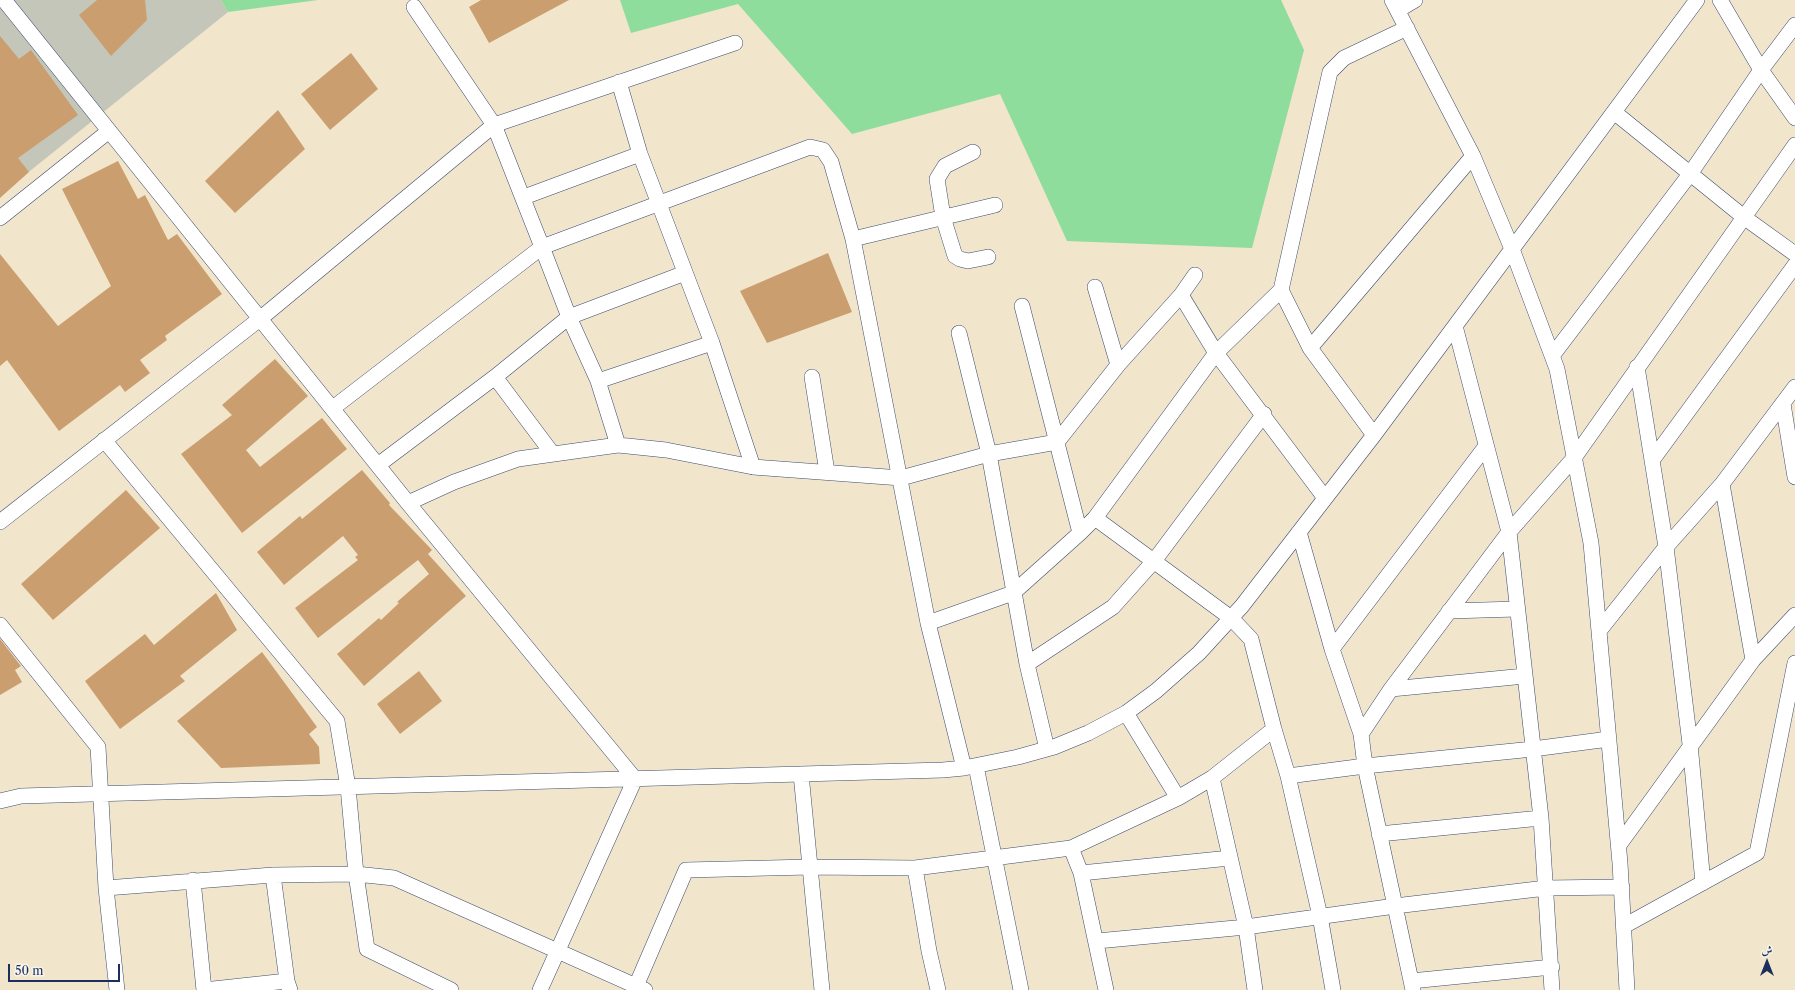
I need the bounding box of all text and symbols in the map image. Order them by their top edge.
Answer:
north arrow [1747,942,1787,982]
text: ش [1762,943,1772,957]
scale bar [10,956,122,982]
text: 50 m [15,963,44,978]

